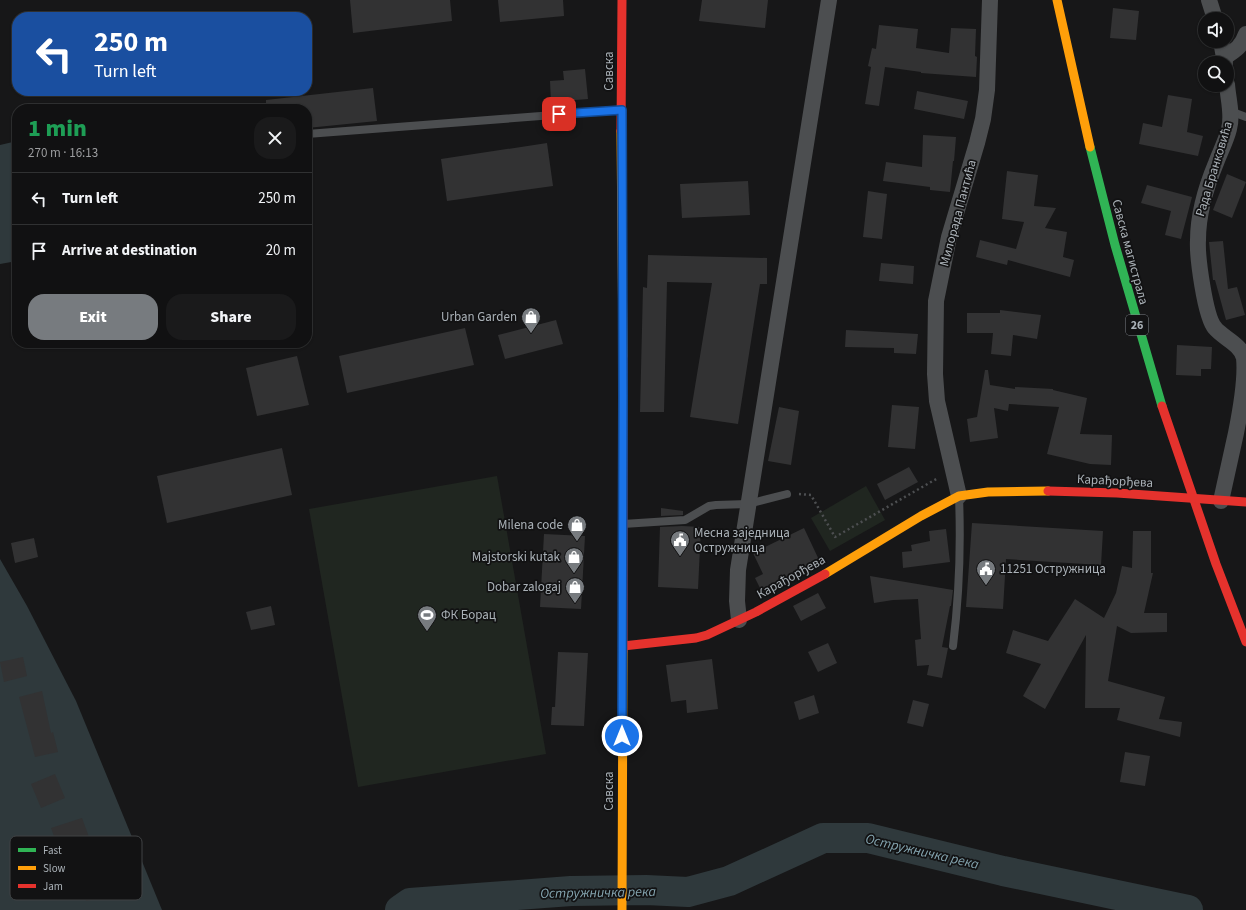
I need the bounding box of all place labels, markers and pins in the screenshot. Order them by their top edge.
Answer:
pin [542,97,576,131]
shop icon: Urban Garden [520,306,542,334]
place label: Urban Garden [441,308,517,326]
shop icon: Milena code [566,514,588,542]
place label: Milena code [498,516,563,534]
place label: Месна заједница Остружница [694,524,790,557]
public building icon: Месна заједница Остружница [669,529,691,557]
shop icon: Majstorski kutak [563,546,585,574]
place label: Majstorski kutak [472,548,561,566]
public building icon: 11251 Остружница [975,558,997,586]
place label: 11251 Остружница [1000,560,1106,578]
shop icon: Dobar zalogaj [564,576,586,604]
place label: Dobar zalogaj [487,578,561,596]
sports icon: ФК Борац [416,604,438,632]
place label: ФК Борац [441,606,496,624]

